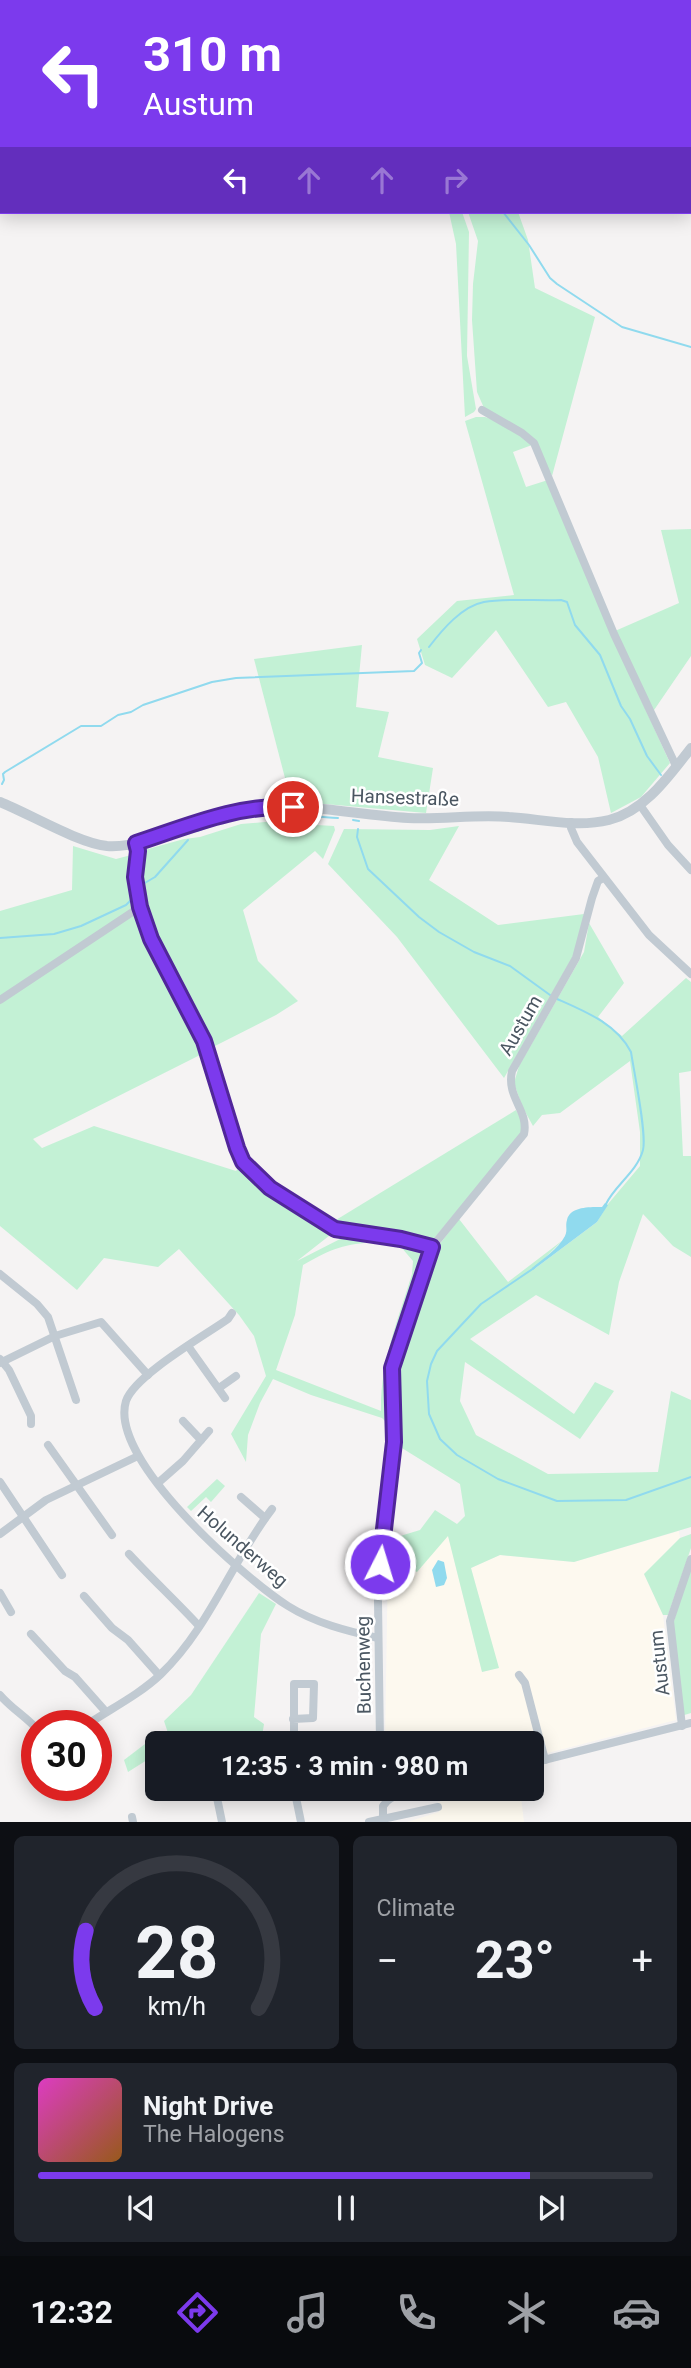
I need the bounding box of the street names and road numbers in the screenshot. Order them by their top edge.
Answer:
street label: Hansestraße [351,784,459,811]
street label: Austum [494,991,547,1060]
street label: Holunderweg [193,1501,293,1592]
street label: Buchenweg [351,1616,376,1714]
street label: Austum [645,1629,674,1697]

